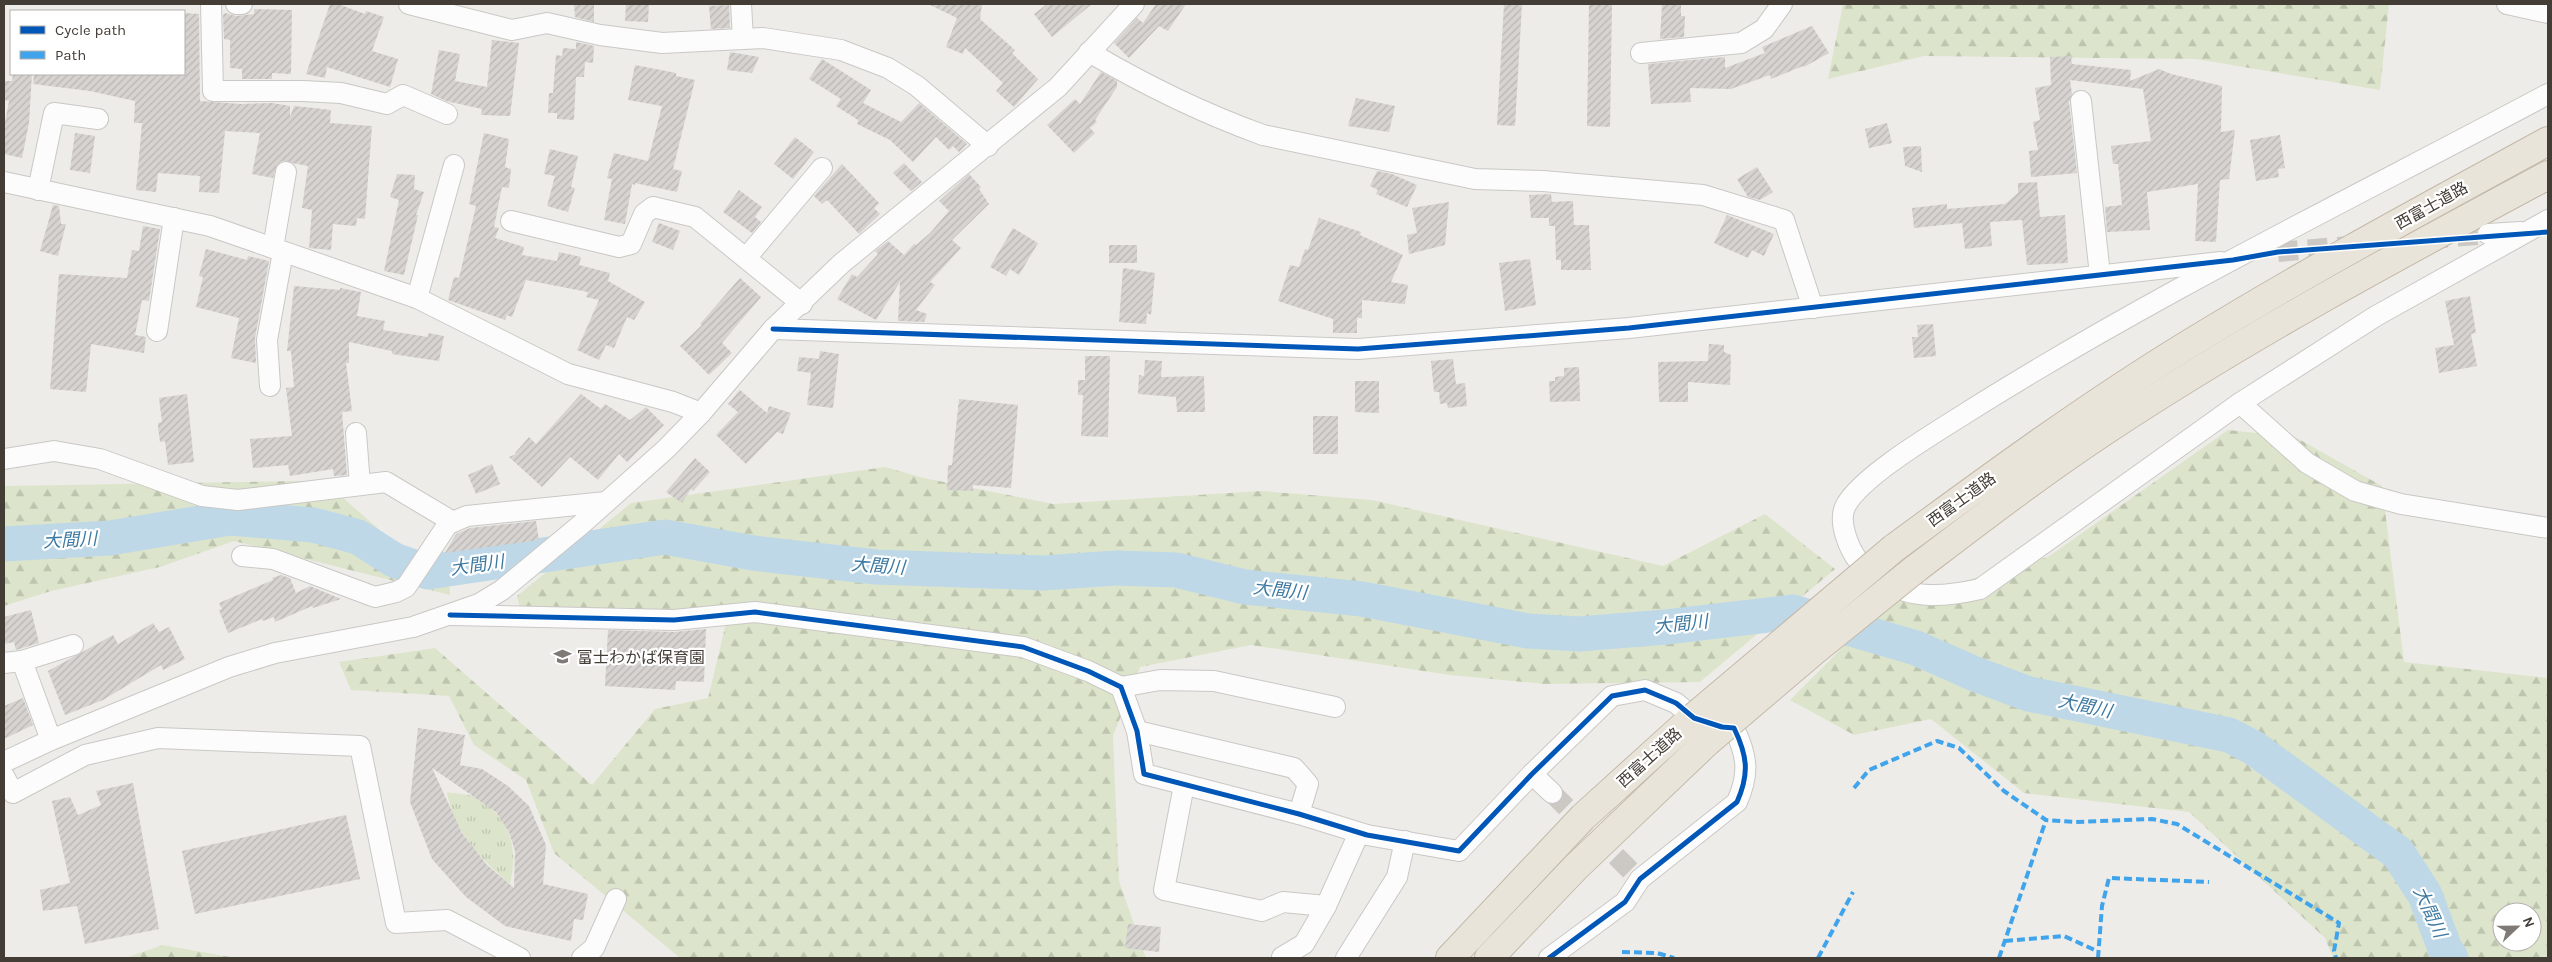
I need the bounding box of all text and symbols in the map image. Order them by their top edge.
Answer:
legend [10,10,185,75]
text: Cycle path [55,21,126,39]
text: Path [55,46,86,64]
street label: 西富士道路 [2392,178,2471,233]
street label: 西富士道路 [1923,468,1999,531]
water label: 大間川 [42,527,100,552]
water label: 大間川 [449,550,507,580]
water label: 大間川 [850,553,908,579]
water label: 大間川 [1252,576,1310,604]
water label: 大間川 [1653,610,1711,638]
school or university icon: 富士わかば保育園 [553,647,573,667]
place label: 富士わかば保育園 [577,648,705,667]
water label: 大間川 [2056,690,2116,723]
street label: 西富士道路 [1613,724,1685,791]
water label: 大間川 [2409,883,2452,943]
north arrow [2492,902,2542,952]
text: N [2519,914,2538,930]

